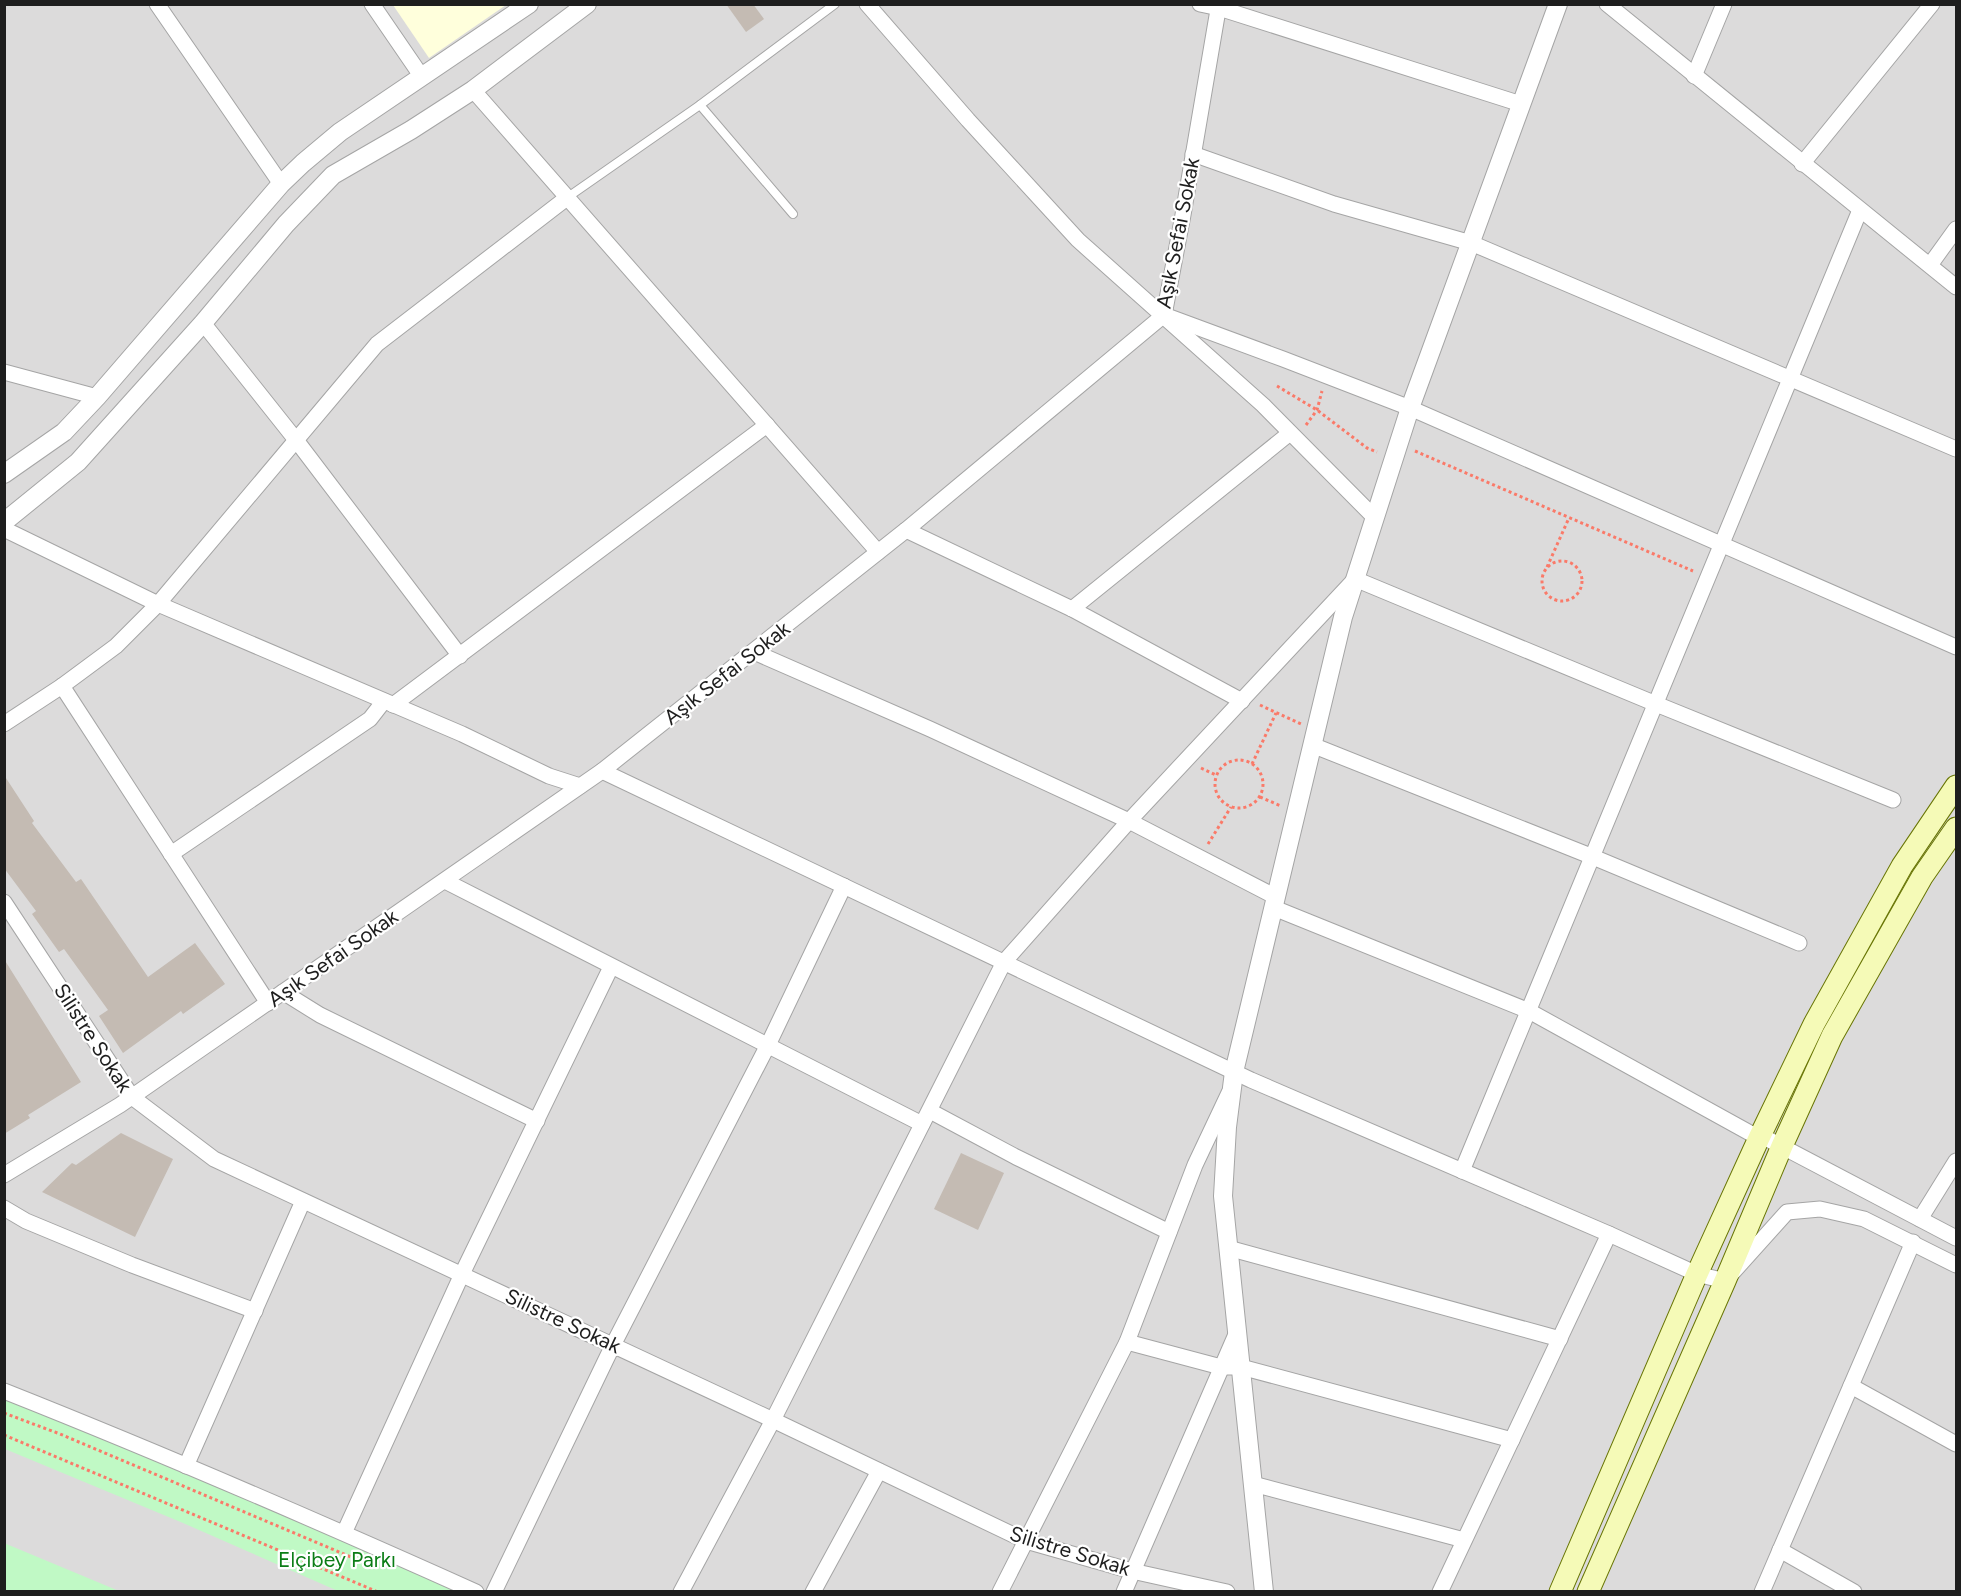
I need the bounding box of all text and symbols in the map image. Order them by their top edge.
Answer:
street label: Aşık Sefai Sokak [1151,155,1205,310]
street label: Aşık Sefai Sokak [659,615,795,730]
street label: Aşık Sefai Sokak [263,903,403,1012]
street label: Silistre Sokak [49,979,138,1097]
street label: Silistre Sokak [501,1283,626,1359]
street label: Silistre Sokak [1007,1520,1134,1581]
park label: Elçibey Parkı [278,1547,396,1572]

